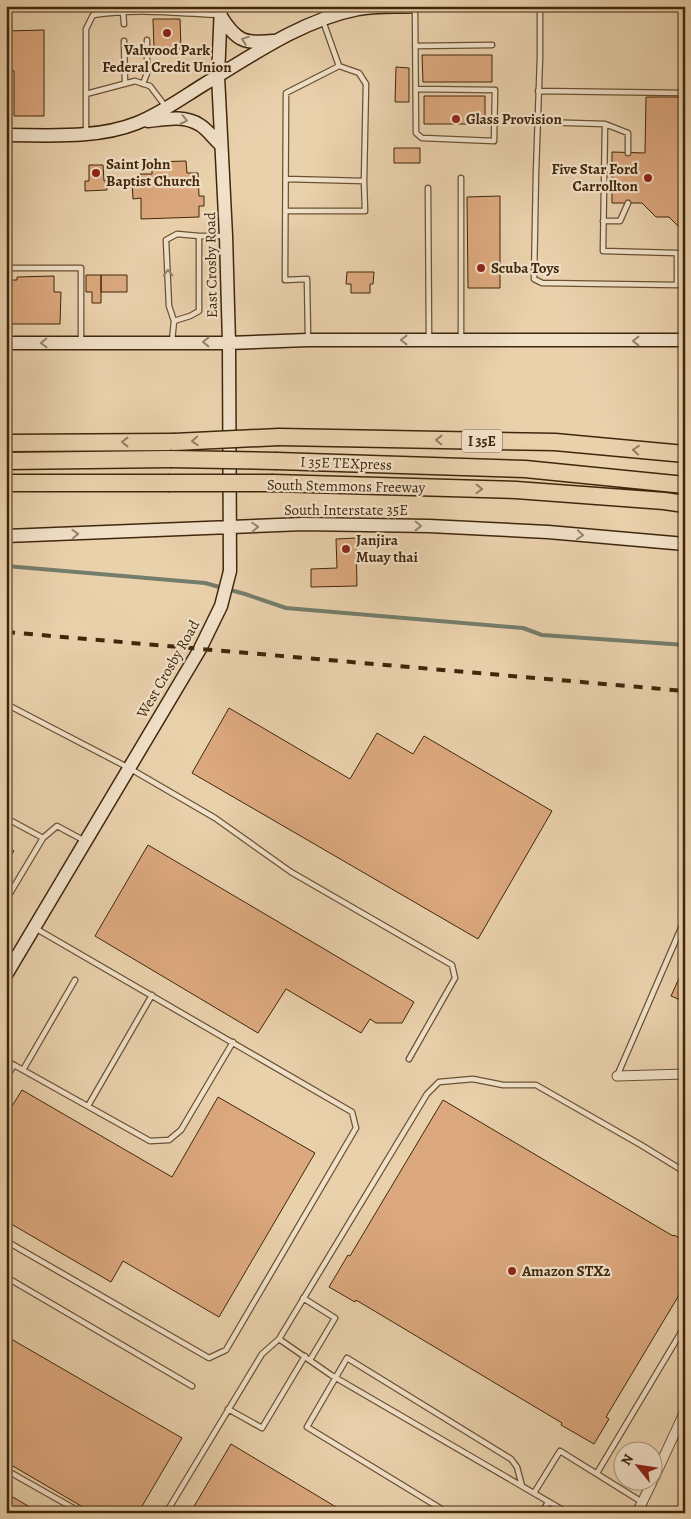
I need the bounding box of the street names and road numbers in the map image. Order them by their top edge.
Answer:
street label: East Crosby Road [200,211,222,318]
road number: I 35E [462,430,502,452]
street label: I 35E TEXpress [300,451,392,475]
street label: South Stemmons Freeway [267,475,426,497]
street label: South Interstate 35E [284,500,408,520]
street label: West Crosby Road [131,616,205,722]

